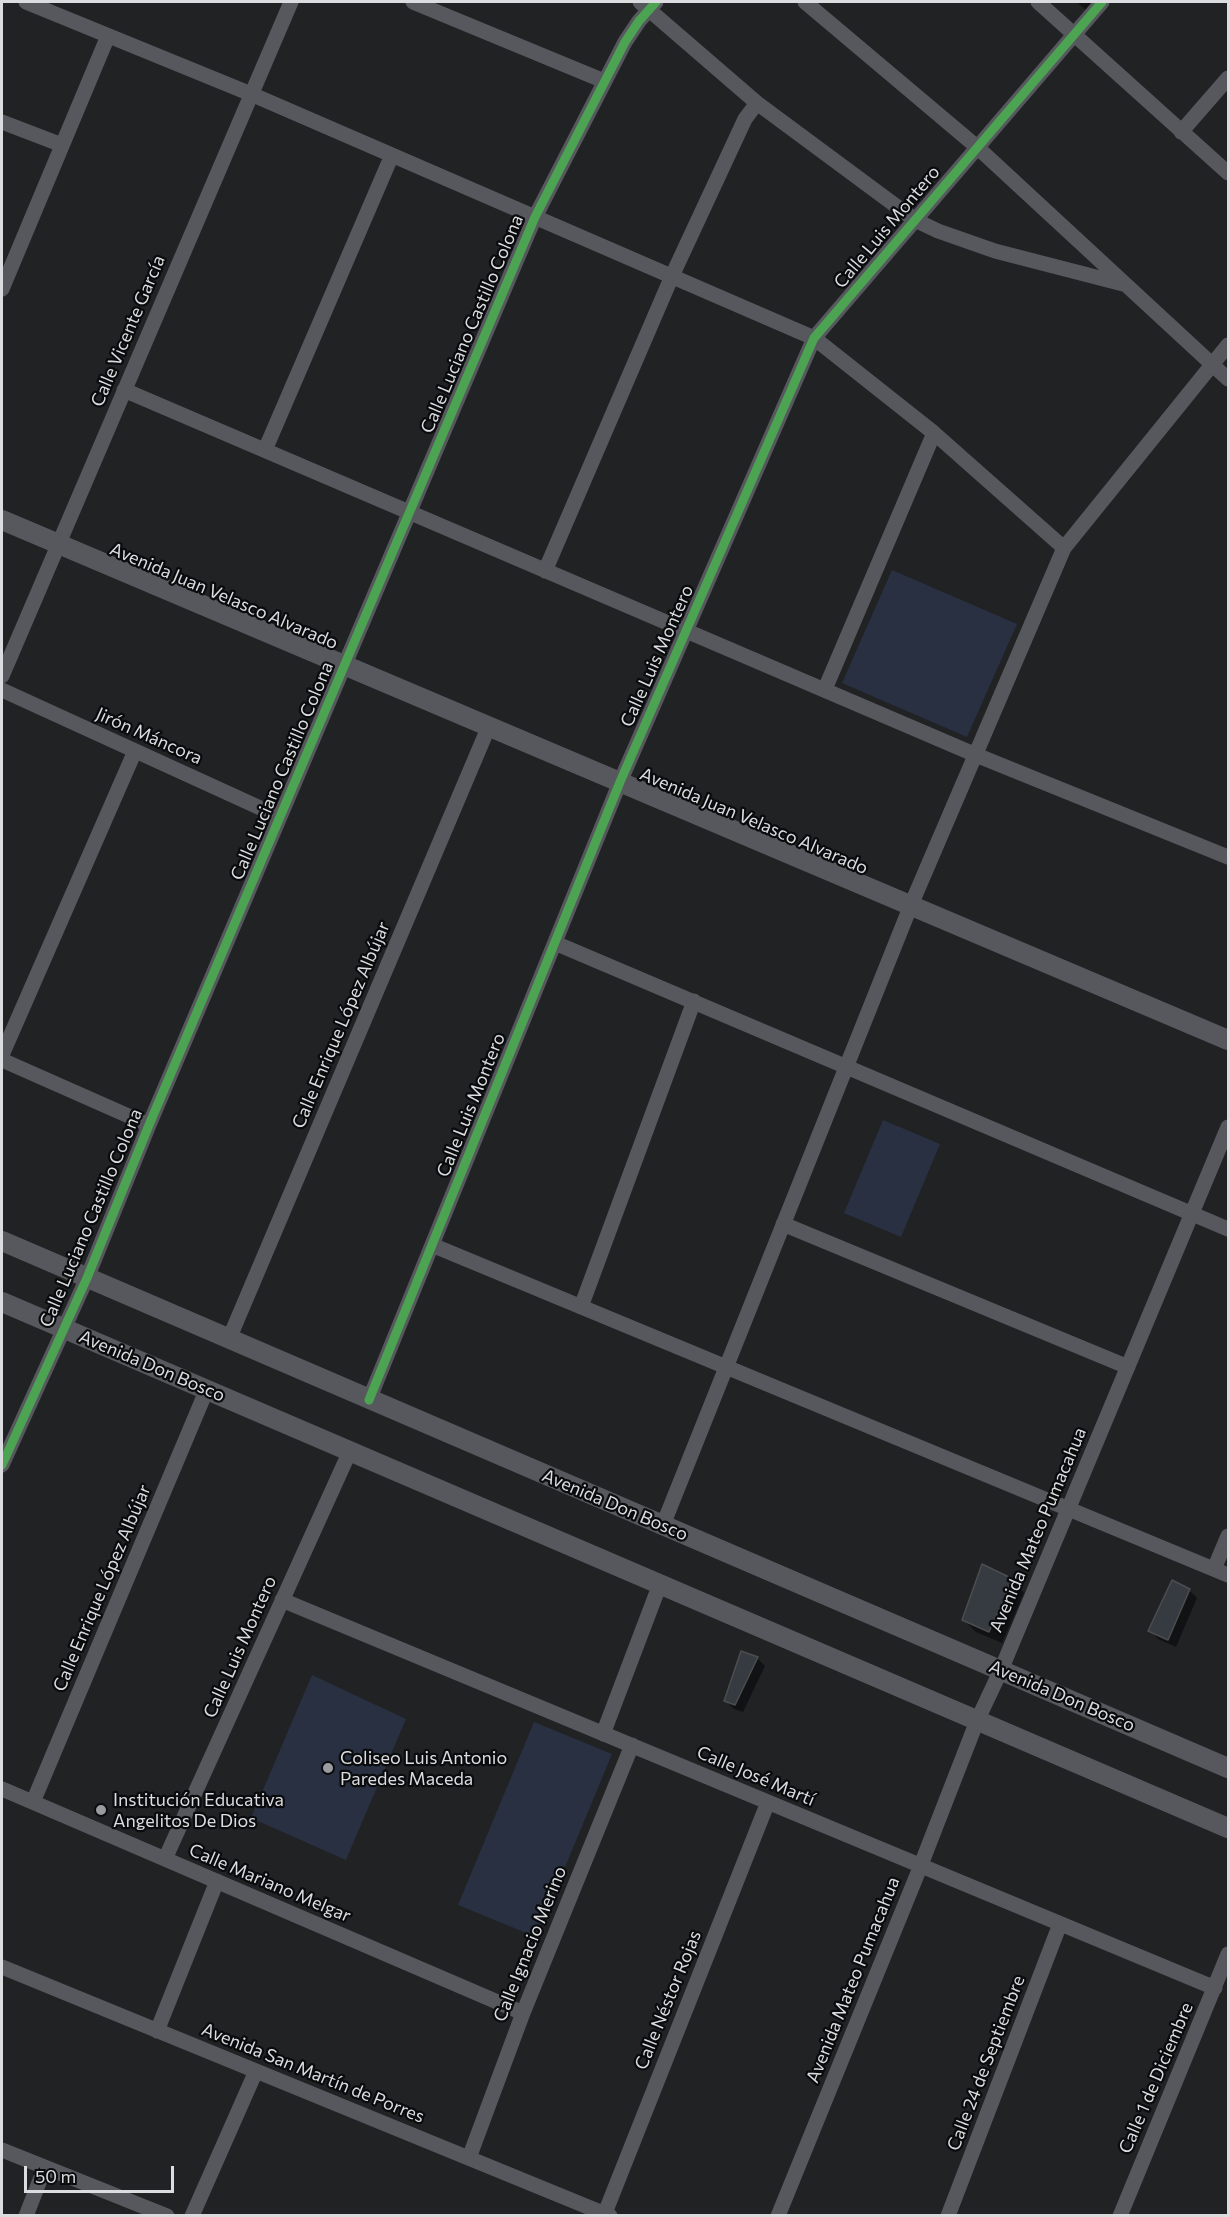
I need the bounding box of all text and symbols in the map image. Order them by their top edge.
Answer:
street label: Calle Luis Montero [830,161,944,293]
street label: Calle Luciano Castillo Colona [416,212,528,436]
street label: Calle Vicente García [86,252,170,410]
street label: Avenida Juan Velasco Alvarado [107,538,341,654]
street label: Calle Luis Montero [616,582,698,730]
street label: Calle Luciano Castillo Colona [226,659,338,883]
street label: Jirón Máncora [93,703,205,769]
street label: Avenida Juan Velasco Alvarado [637,763,871,879]
street label: Calle Enrique López Albújar [288,918,394,1132]
street label: Calle Luis Montero [432,1030,510,1180]
street label: Calle Luciano Castillo Colona [35,1106,147,1330]
street label: Avenida Don Bosco [76,1326,228,1406]
street label: Avenida Mateo Pumacahua [985,1424,1091,1636]
street label: Avenida Don Bosco [539,1465,691,1545]
street label: Calle Enrique López Albújar [49,1481,155,1695]
street label: Calle Luis Montero [199,1573,281,1721]
street label: Avenida Don Bosco [986,1656,1138,1736]
street label: Calle José Martí [694,1741,818,1811]
place label: Coliseo Luis Antonio Paredes Maceda [340,1747,507,1790]
marker: Coliseo Luis Antonio Paredes Maceda [321,1761,335,1775]
place label: Institución Educativa Angelitos De Dios [113,1789,284,1832]
marker: Institución Educativa Angelitos De Dios [94,1803,108,1817]
street label: Calle Mariano Melgar [186,1839,354,1927]
street label: Calle Ignacio Merino [489,1863,571,2025]
street label: Avenida Mateo Pumacahua [802,1874,904,2086]
street label: Calle Néstor Rojas [630,1927,706,2073]
street label: Calle 24 de Septiembre [943,1972,1029,2154]
street label: Calle 1 de Diciembre [1114,1999,1198,2157]
street label: Avenida San Martín de Porres [198,2018,428,2128]
scale bar [27,2154,177,2192]
text: 50 m [35,2165,76,2187]

